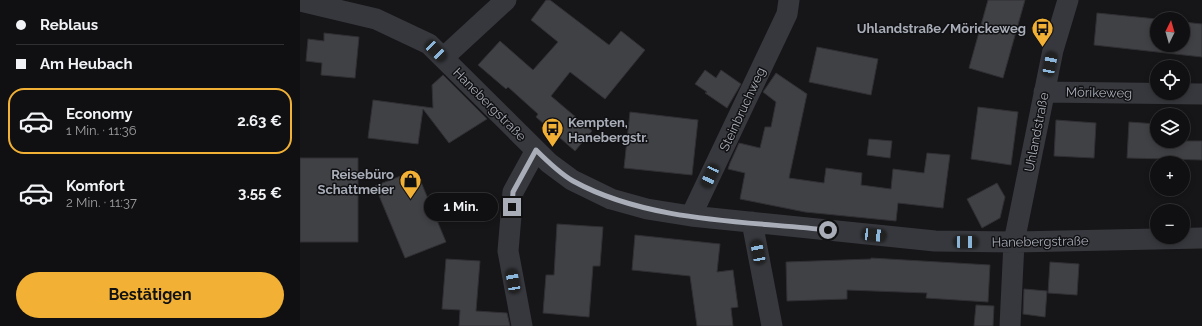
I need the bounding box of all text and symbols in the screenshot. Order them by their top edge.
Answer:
north arrow [1150,12,1190,52]
map controls [1150,12,1190,244]
bus stop icon: Uhlandstraße/Mörickeweg [1029,15,1055,48]
text: Reblaus [40,16,98,34]
place label: Uhlandstraße/Mörickeweg [857,21,1026,36]
car [423,38,449,64]
car [1042,51,1058,77]
text: Am Heubach [40,55,133,73]
button: locate [1150,60,1190,100]
street label: Hanebergstraße [450,65,529,144]
street label: Steinbruchweg [716,65,768,154]
street label: Mörikeweg [1066,84,1132,101]
street label: Uhlandstraße [1021,91,1052,173]
icon: car [18,103,54,139]
text: Economy [66,105,133,123]
button: layers [1150,108,1190,148]
text: 2.63 € [237,112,282,130]
place label: Kempten, Hanebergstr. [568,115,648,145]
bus stop icon: Kempten, Hanebergstr. [540,116,566,149]
text: 1 Min. · 11:36 [66,123,137,138]
button: + [1150,156,1190,196]
car [699,163,721,189]
place label: Reisebüro Schattmeier [317,167,394,197]
shop icon: Reisebüro Schattmeier [397,168,423,201]
icon: car [18,175,54,211]
text: Komfort [66,177,125,195]
text: 3.55 € [238,184,282,202]
callout: 1 Min. [424,193,498,221]
text: 2 Min. · 11:37 [66,195,137,210]
route end [503,198,521,216]
text: 1 Min. [444,199,478,214]
button: − [1150,204,1190,244]
route start [819,221,837,239]
car [861,228,887,242]
street label: Hanebergstraße [991,233,1089,250]
car [954,236,978,248]
car [750,239,766,265]
car [505,268,521,294]
button: Bestätigen [16,272,284,318]

